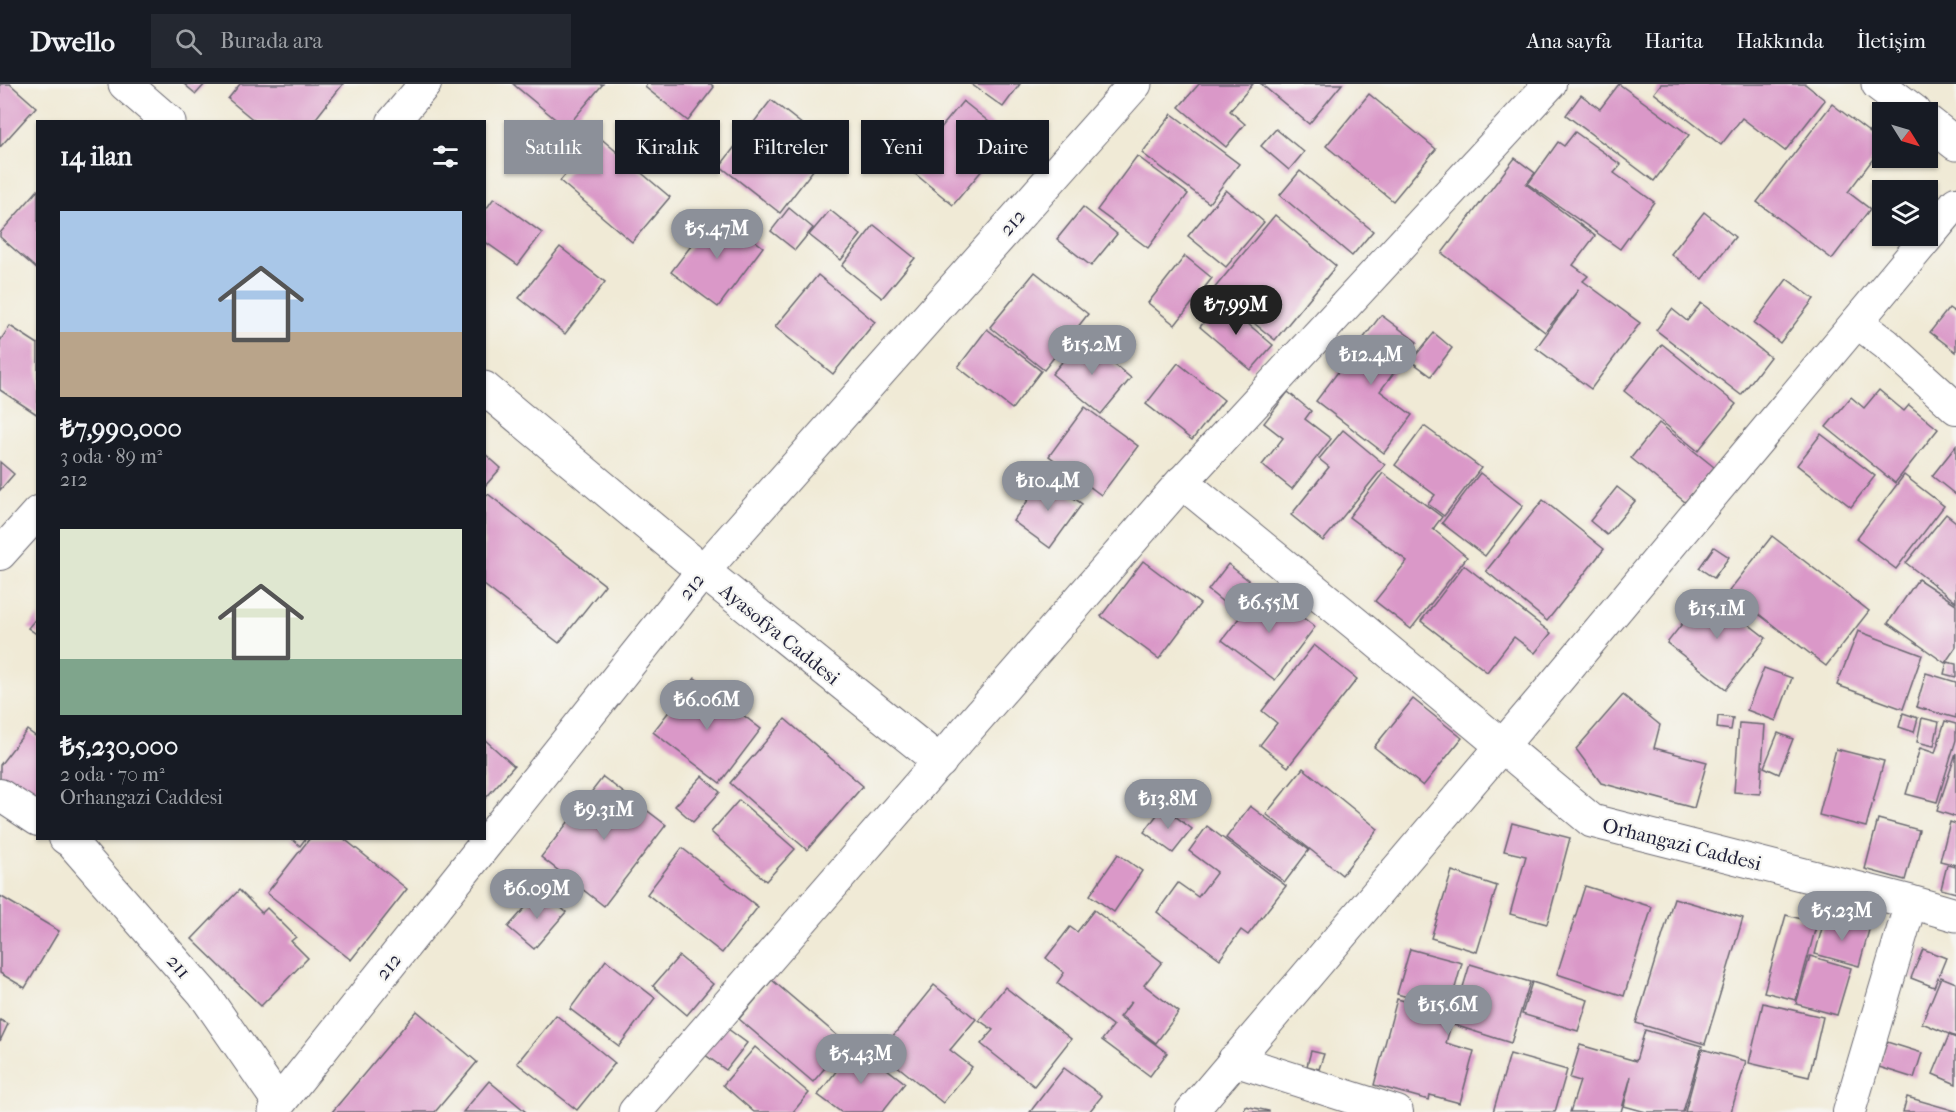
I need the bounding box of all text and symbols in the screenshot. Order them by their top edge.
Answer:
search box [151,14,571,68]
text: Dwello [30,25,115,58]
icon: search [172,25,205,58]
text: Burada ara [220,28,323,54]
text: Ana sayfa [1527,29,1612,53]
text: Harita [1645,29,1703,53]
text: Hakkında [1736,29,1824,53]
text: İletişim [1857,29,1926,53]
north arrow [1872,102,1938,168]
map controls [1872,102,1938,246]
chip: Satılık [504,120,603,174]
chip: Kiralık [615,120,720,174]
chip: Filtreler [732,120,849,174]
chip: Yeni [861,120,944,174]
chip: Daire [956,120,1049,174]
icon: filters [429,140,462,173]
text: 14 ilan [60,141,132,172]
button: layers [1872,180,1938,246]
street label: 212 [995,204,1030,240]
pin: ₺5.47M [668,209,766,260]
text: ₺5.47M [685,217,749,240]
icon: home [207,250,315,358]
pin: ₺7.99M [1187,285,1285,336]
text: ₺7.99M [1204,293,1268,316]
pin: ₺15.2M [1043,325,1141,376]
text: ₺15.2M [1062,333,1122,356]
pin: ₺12.4M [1322,335,1420,386]
text: ₺12.4M [1339,343,1403,366]
text: ₺7,990,000 [60,413,182,444]
text: 3 oda · 89 m² [60,445,162,468]
pin: ₺10.4M [999,461,1097,512]
text: 212 [60,468,88,491]
text: ₺10.4M [1016,469,1080,492]
icon: home [207,568,315,676]
street label: 212 [674,568,709,604]
street label: Ayasofya Caddesi [714,578,844,690]
pin: ₺6.55M [1220,583,1318,634]
pin: ₺15.1M [1668,589,1766,640]
text: ₺6.55M [1239,591,1299,614]
text: ₺15.1M [1689,597,1745,620]
pin: ₺6.06M [658,680,756,731]
text: ₺6.06M [674,688,740,711]
text: ₺5,230,000 [60,731,178,762]
text: 2 oda · 70 m² [60,763,165,786]
pin: ₺13.8M [1119,779,1217,830]
text: Orhangazi Caddesi [60,786,223,809]
text: ₺13.8M [1139,787,1197,810]
pin: ₺9.31M [555,790,653,841]
text: ₺9.31M [574,798,634,821]
street label: Orhangazi Caddesi [1600,814,1764,875]
pin: ₺6.09M [488,869,586,920]
text: ₺6.09M [504,877,570,900]
pin: ₺5.23M [1793,891,1891,942]
text: ₺5.23M [1812,899,1872,922]
street label: 212 [371,948,406,984]
street label: 211 [162,950,195,983]
pin: ₺15.6M [1399,985,1497,1036]
text: ₺15.6M [1418,993,1478,1016]
pin: ₺5.43M [812,1034,910,1085]
text: ₺5.43M [830,1042,892,1065]

